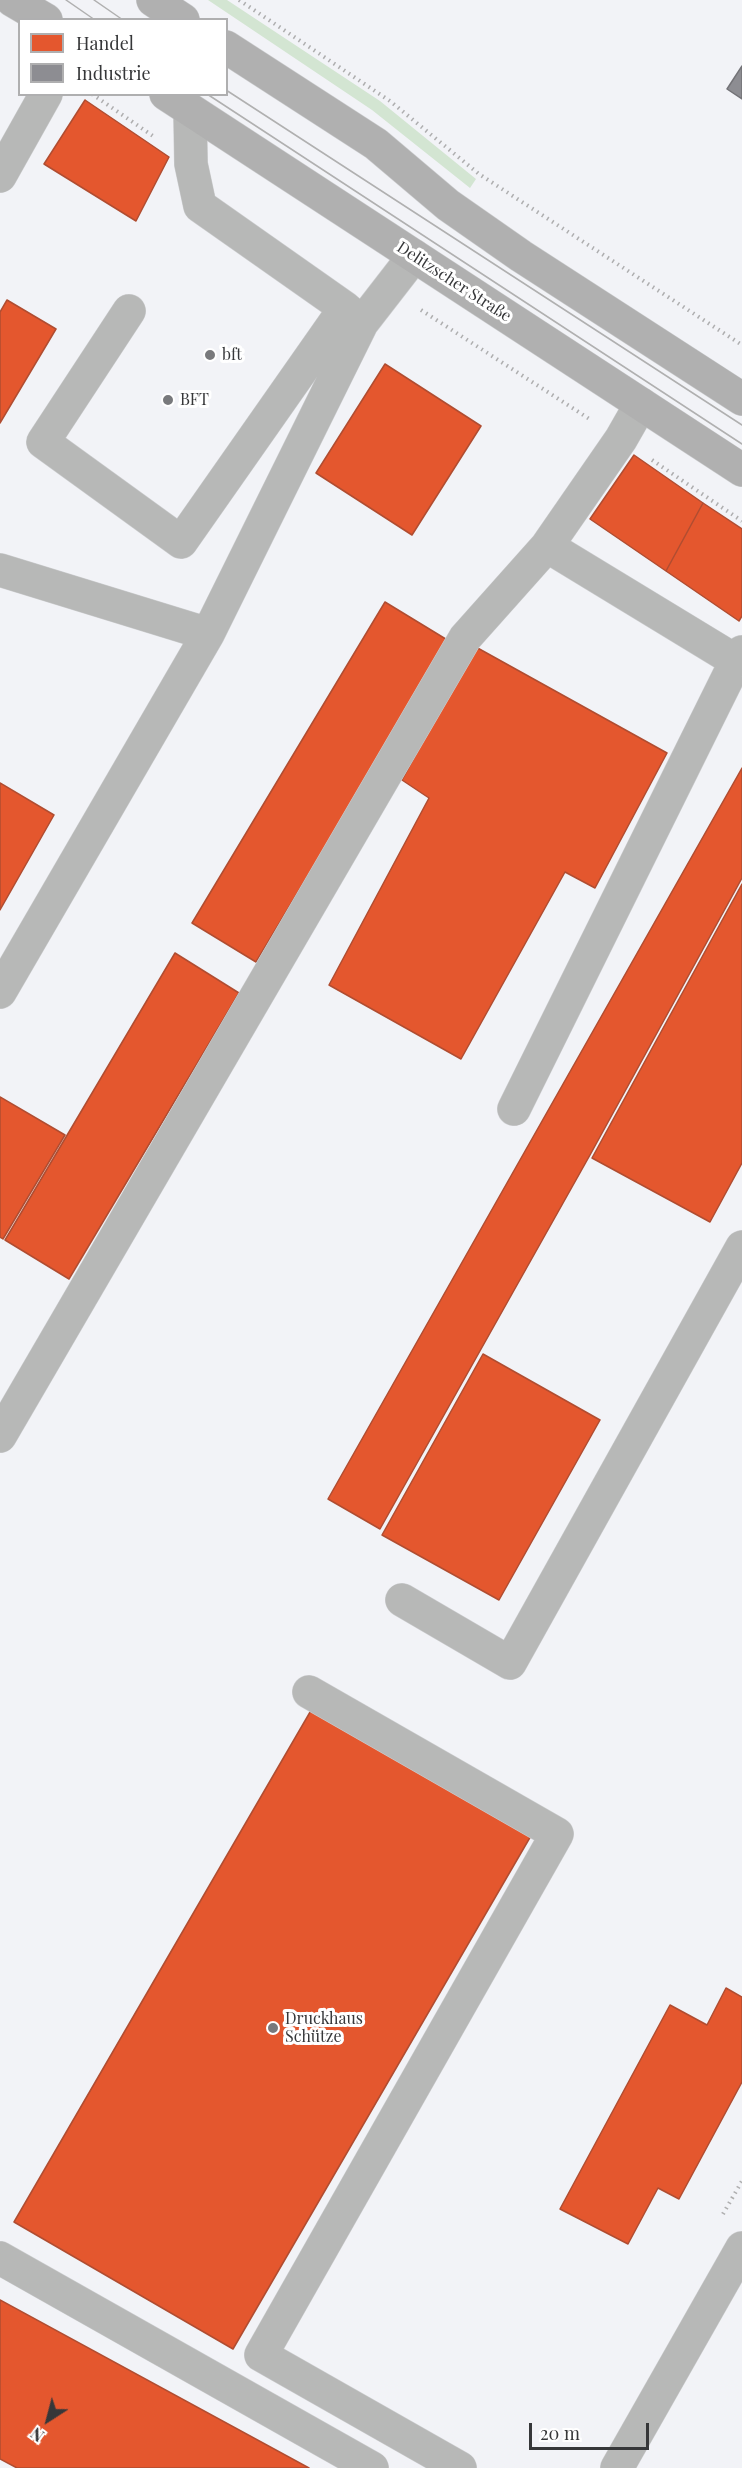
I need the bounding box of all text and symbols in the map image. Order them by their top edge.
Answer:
legend [18,18,228,96]
text: Handel [76,31,134,55]
text: Industrie [76,61,151,85]
street label: Delitzscher Straße [393,238,515,326]
place label: bft [222,345,242,365]
marker: bft [203,348,217,362]
place label: BFT [180,390,209,410]
marker: BFT [161,393,175,407]
place label: Druckhaus Schütze [285,2009,363,2047]
marker: Druckhaus Schütze [266,2021,280,2035]
north arrow [18,2390,78,2450]
scale bar [532,2411,652,2449]
text: 20 m [540,2421,580,2445]
text: N [26,2423,48,2447]

